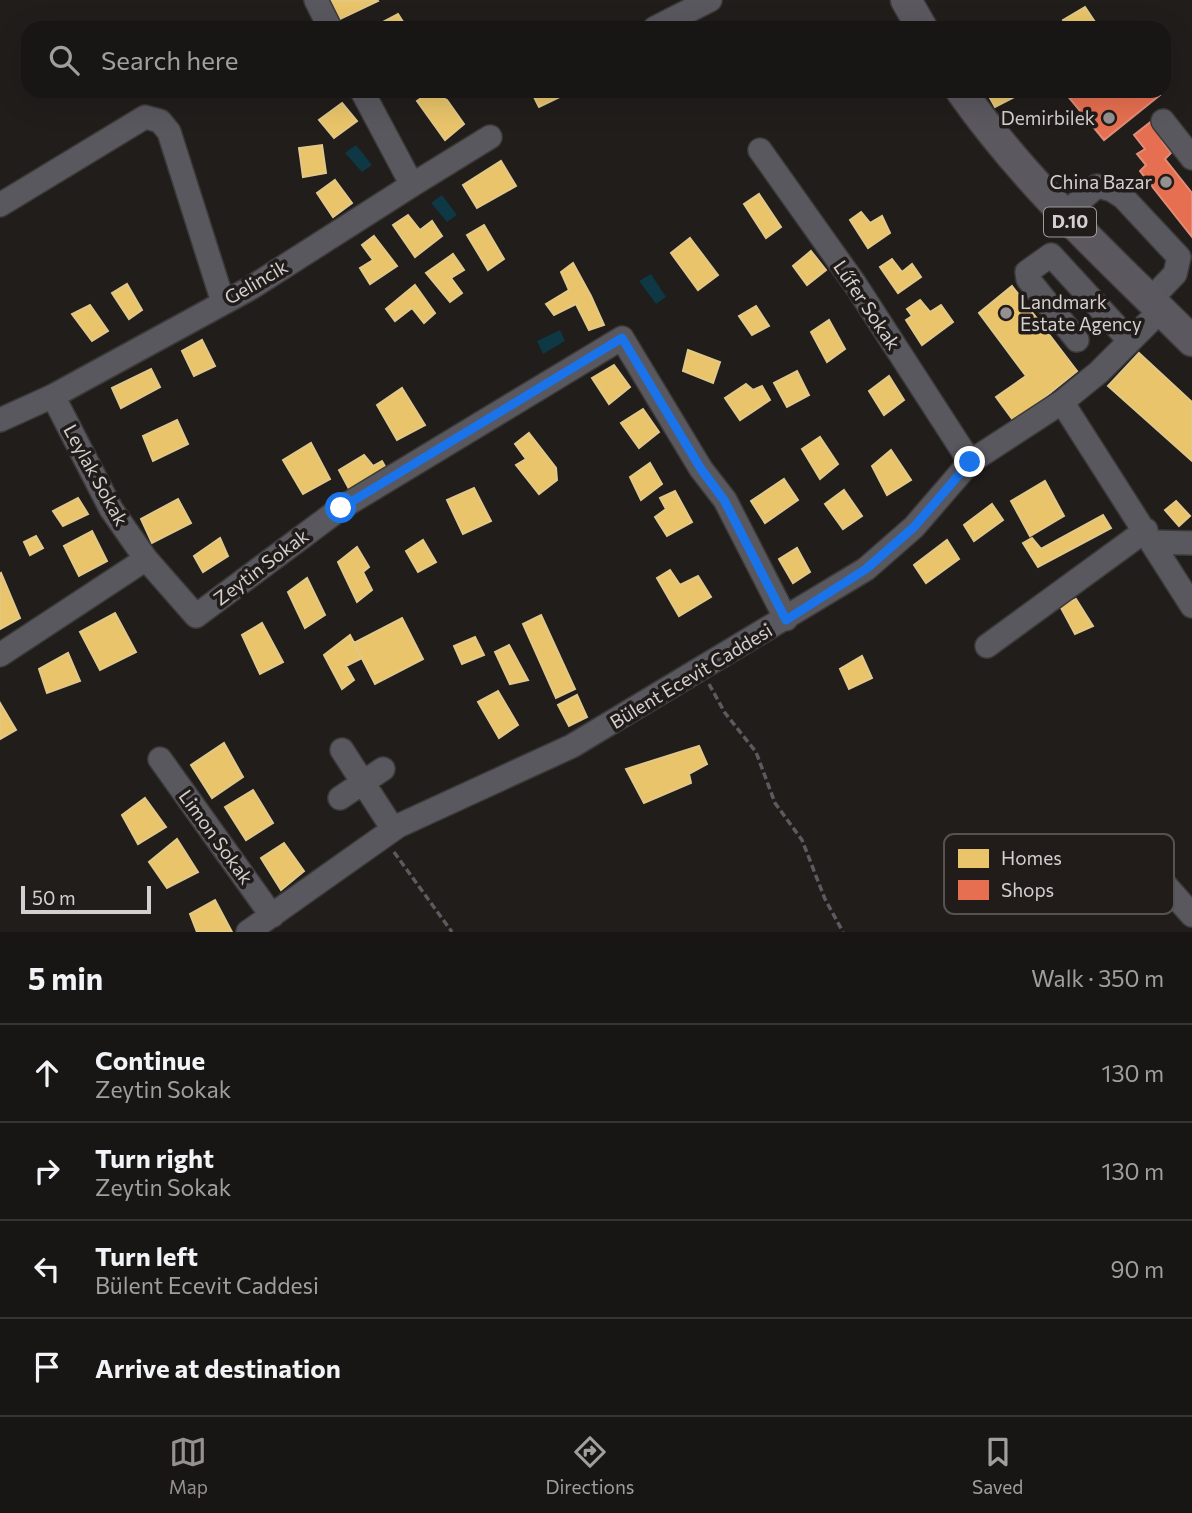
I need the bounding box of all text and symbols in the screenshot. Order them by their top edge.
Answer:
search box [21,21,1171,98]
icon: search [45,41,83,79]
text: Search here [101,44,239,75]
place label: Demirbilek [1001,106,1095,129]
marker: Demirbilek [1101,110,1117,126]
place label: China Bazar [1050,170,1152,193]
marker: China Bazar [1158,174,1174,190]
road number: D.10 [1044,208,1096,236]
street label: Gelincik [220,254,291,309]
street label: Lűfer Sokak [829,256,906,354]
place label: Landmark Estate Agency [1020,290,1142,335]
marker: Landmark Estate Agency [998,305,1014,321]
street label: Leylak Sokak [59,420,134,529]
route end [954,446,985,477]
route start [325,492,356,523]
street label: Zeytin Sokak [209,524,313,610]
street label: Bülent Ecevit Caddesi [606,618,776,733]
street label: Limon Sokak [174,785,258,888]
legend [944,834,1174,914]
text: Homes [1001,846,1062,869]
text: Shops [1001,878,1054,901]
scale bar [21,883,150,915]
text: 50 m [32,886,76,909]
text: 5 min [28,959,103,996]
text: Walk · 350 m [1031,964,1164,992]
text: Continue [95,1044,205,1075]
icon: ahead [28,1054,66,1092]
text: 130 m [1102,1059,1164,1087]
text: Zeytin Sokak [95,1075,231,1103]
text: Turn right [95,1142,214,1173]
icon: right [28,1152,66,1190]
text: 130 m [1102,1157,1164,1185]
text: Zeytin Sokak [95,1173,231,1201]
text: Turn left [95,1240,198,1271]
icon: left [28,1250,66,1288]
text: 90 m [1111,1255,1164,1283]
text: Bülent Ecevit Caddesi [95,1271,319,1299]
icon: arrive [28,1348,66,1386]
text: Arrive at destination [95,1352,341,1383]
tab: Map [169,1433,208,1498]
tab: Directions [545,1433,635,1498]
tab: Saved [972,1433,1023,1498]

